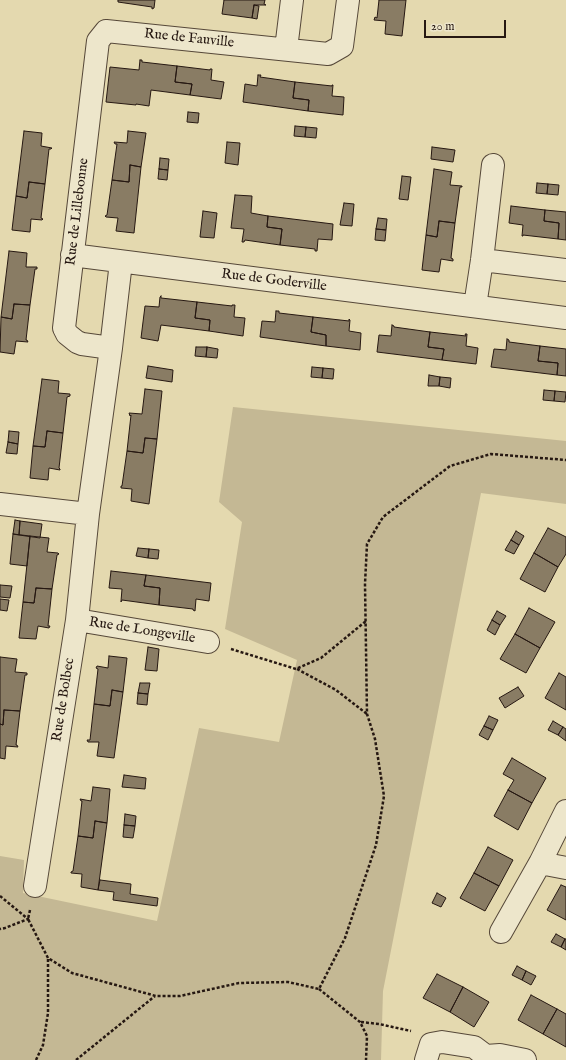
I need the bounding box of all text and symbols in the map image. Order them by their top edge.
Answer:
scale bar [426,12,508,38]
text: 20 m [431,19,454,34]
street label: Rue de Fauville [143,26,235,52]
street label: Rue de Lillebonne [63,157,93,267]
street label: Rue de Goderville [220,266,328,296]
street label: Rue de Longeville [88,614,196,648]
street label: Rue de Bolbec [49,657,79,743]

